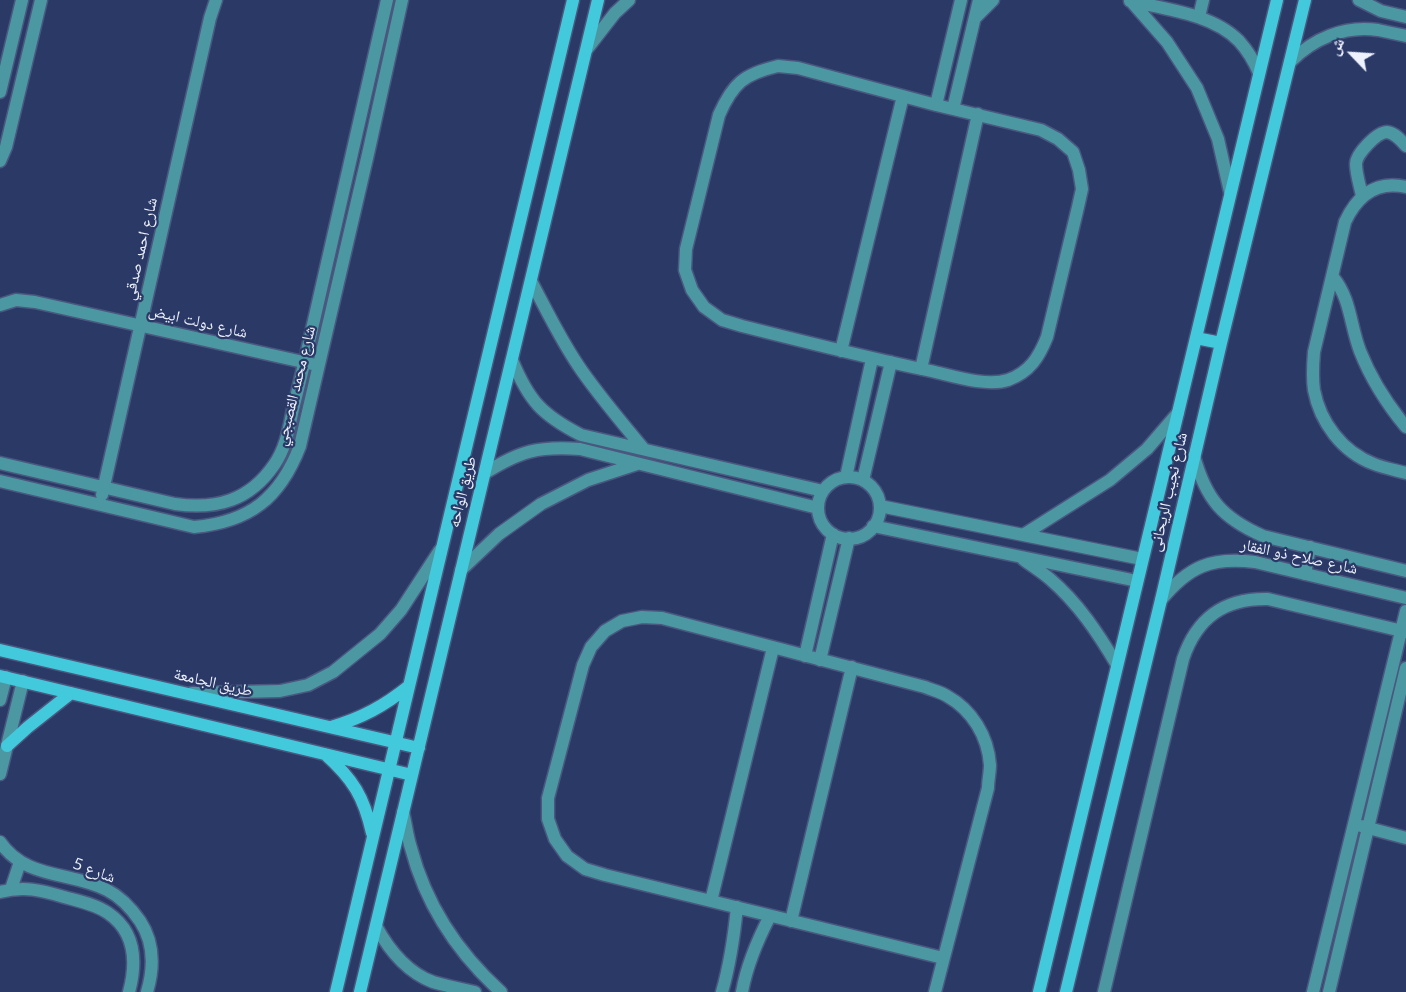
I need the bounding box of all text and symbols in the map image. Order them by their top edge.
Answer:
north arrow [1322,24,1382,84]
text: ش [1322,34,1349,59]
street label: شارع احمد صدقي [120,196,162,302]
street label: شارع دولت ابيض [147,301,249,343]
street label: شارع محمد القصبجي [272,324,320,448]
street label: شارع نجيب الريحانى [1146,430,1192,554]
street label: طريق الواحه [445,454,481,530]
street label: شارع صلاح ذو الفقار [1239,535,1359,579]
street label: طريق الجامعة [172,665,254,701]
street label: شارع 5 [70,855,118,887]

